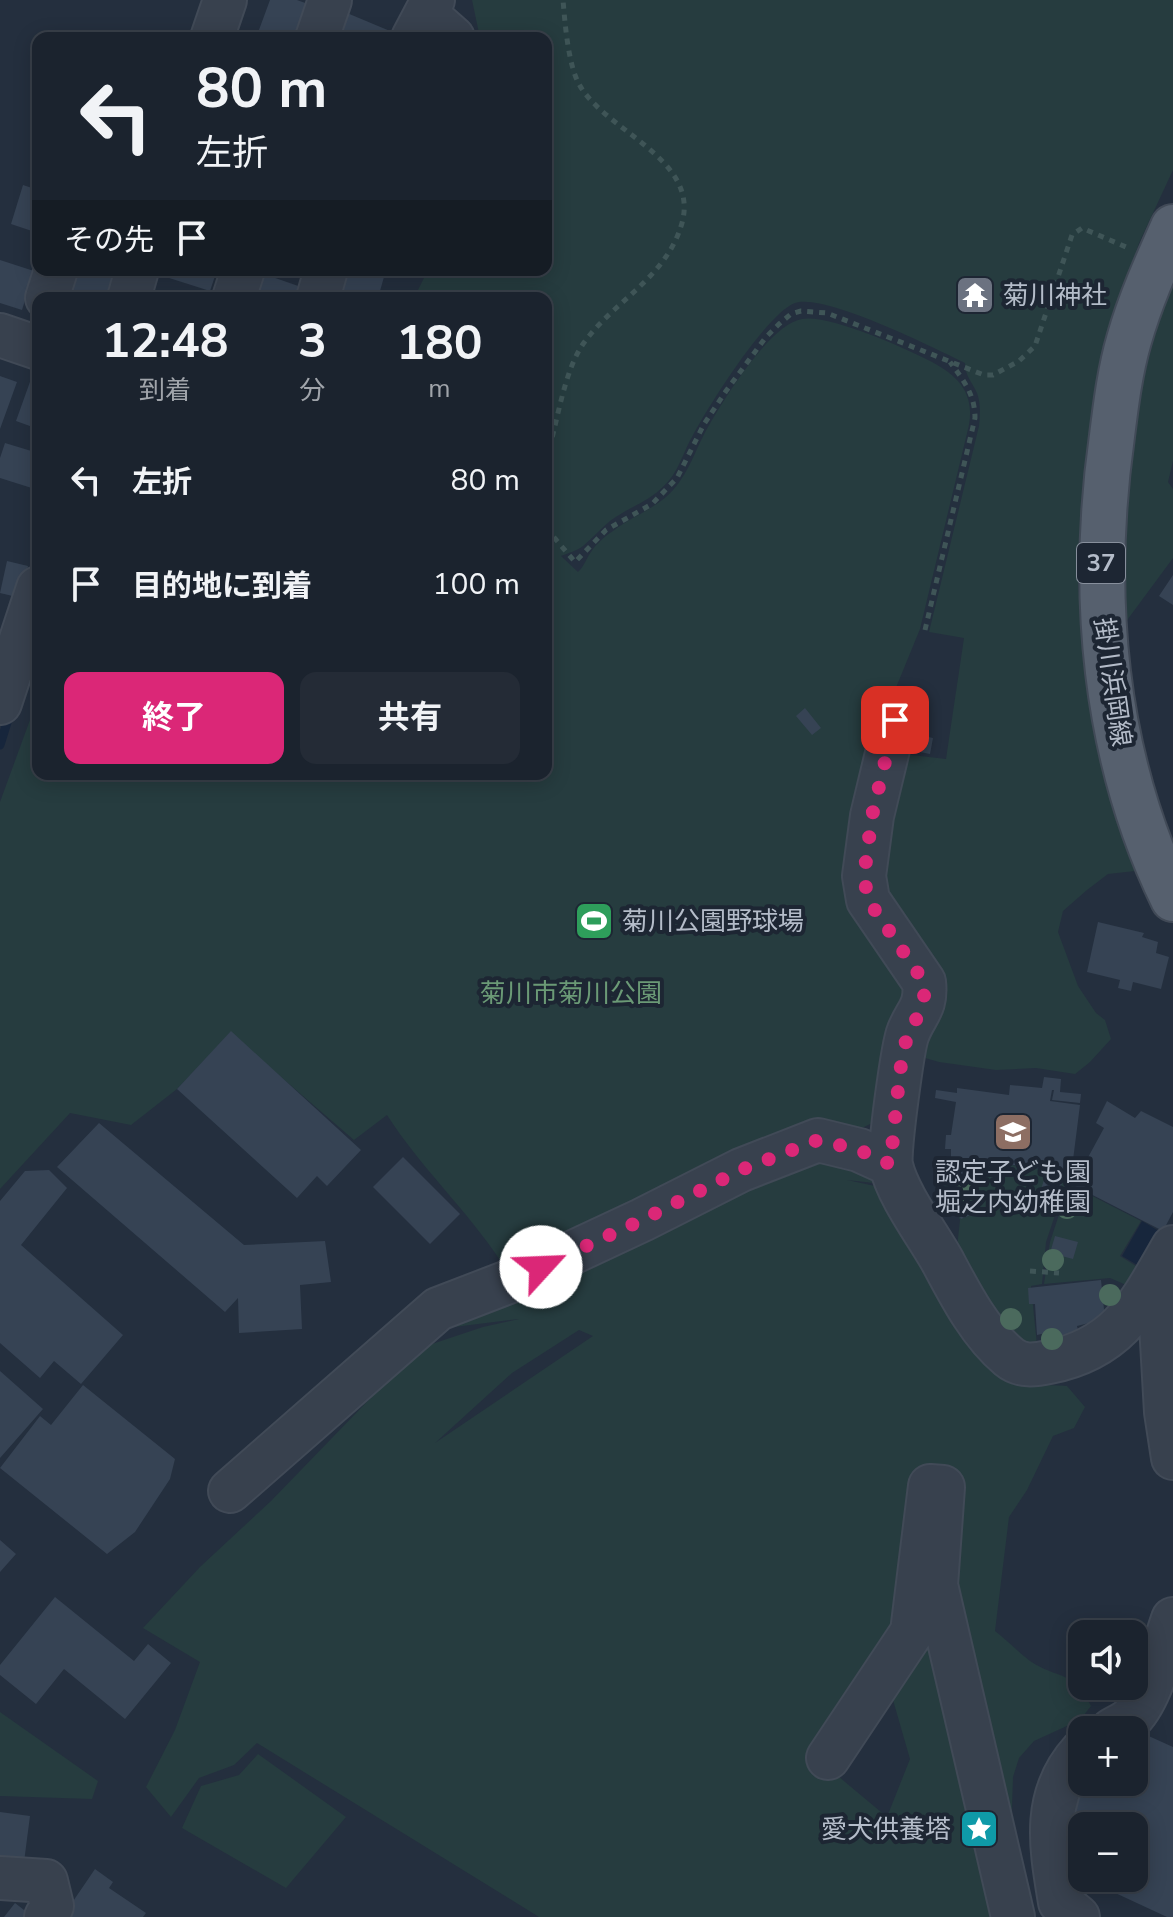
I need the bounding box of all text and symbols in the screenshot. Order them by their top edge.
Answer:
text: 80 m [196,50,327,127]
icon: left [64,64,168,168]
text: 左折 [196,129,268,178]
icon: arrive [170,216,214,260]
text: その先 [64,220,154,261]
temple icon: 菊川神社 [954,274,996,316]
place label: 菊川神社 [1003,278,1107,313]
text: 12:48 [101,308,229,374]
text: 3 [298,308,327,374]
text: 180 [396,310,483,376]
text: m [428,371,450,406]
text: 到着 [139,373,191,408]
text: 分 [299,373,325,408]
icon: left [64,458,108,502]
text: 80 m [451,460,520,501]
text: 左折 [132,462,192,503]
road number: 37 [1077,543,1125,583]
icon: arrive [64,562,108,606]
text: 100 m [433,564,520,605]
text: 目的地に到着 [132,566,312,607]
street label: 掛川浜岡線 [1086,615,1139,749]
button: 終了 [64,672,284,764]
button: 共有 [300,672,520,764]
pin [861,686,929,754]
icon: arrive [873,698,917,742]
sports icon: 菊川公園野球場 [573,900,615,942]
place label: 菊川公園野球場 [622,904,804,939]
park label: 菊川市菊川公園 [480,976,662,1011]
school or university icon: 認定子ども園 堀之内幼稚園 [992,1111,1034,1153]
place label: 認定子ども園 堀之内幼稚園 [935,1155,1091,1220]
position arrow [499,1225,583,1309]
map controls [1068,1620,1148,1892]
button: sound [1068,1620,1148,1700]
button: + [1068,1716,1148,1796]
place icon: 愛犬供養塔 [958,1808,1000,1850]
place label: 愛犬供養塔 [821,1812,951,1847]
button: − [1068,1812,1148,1892]

